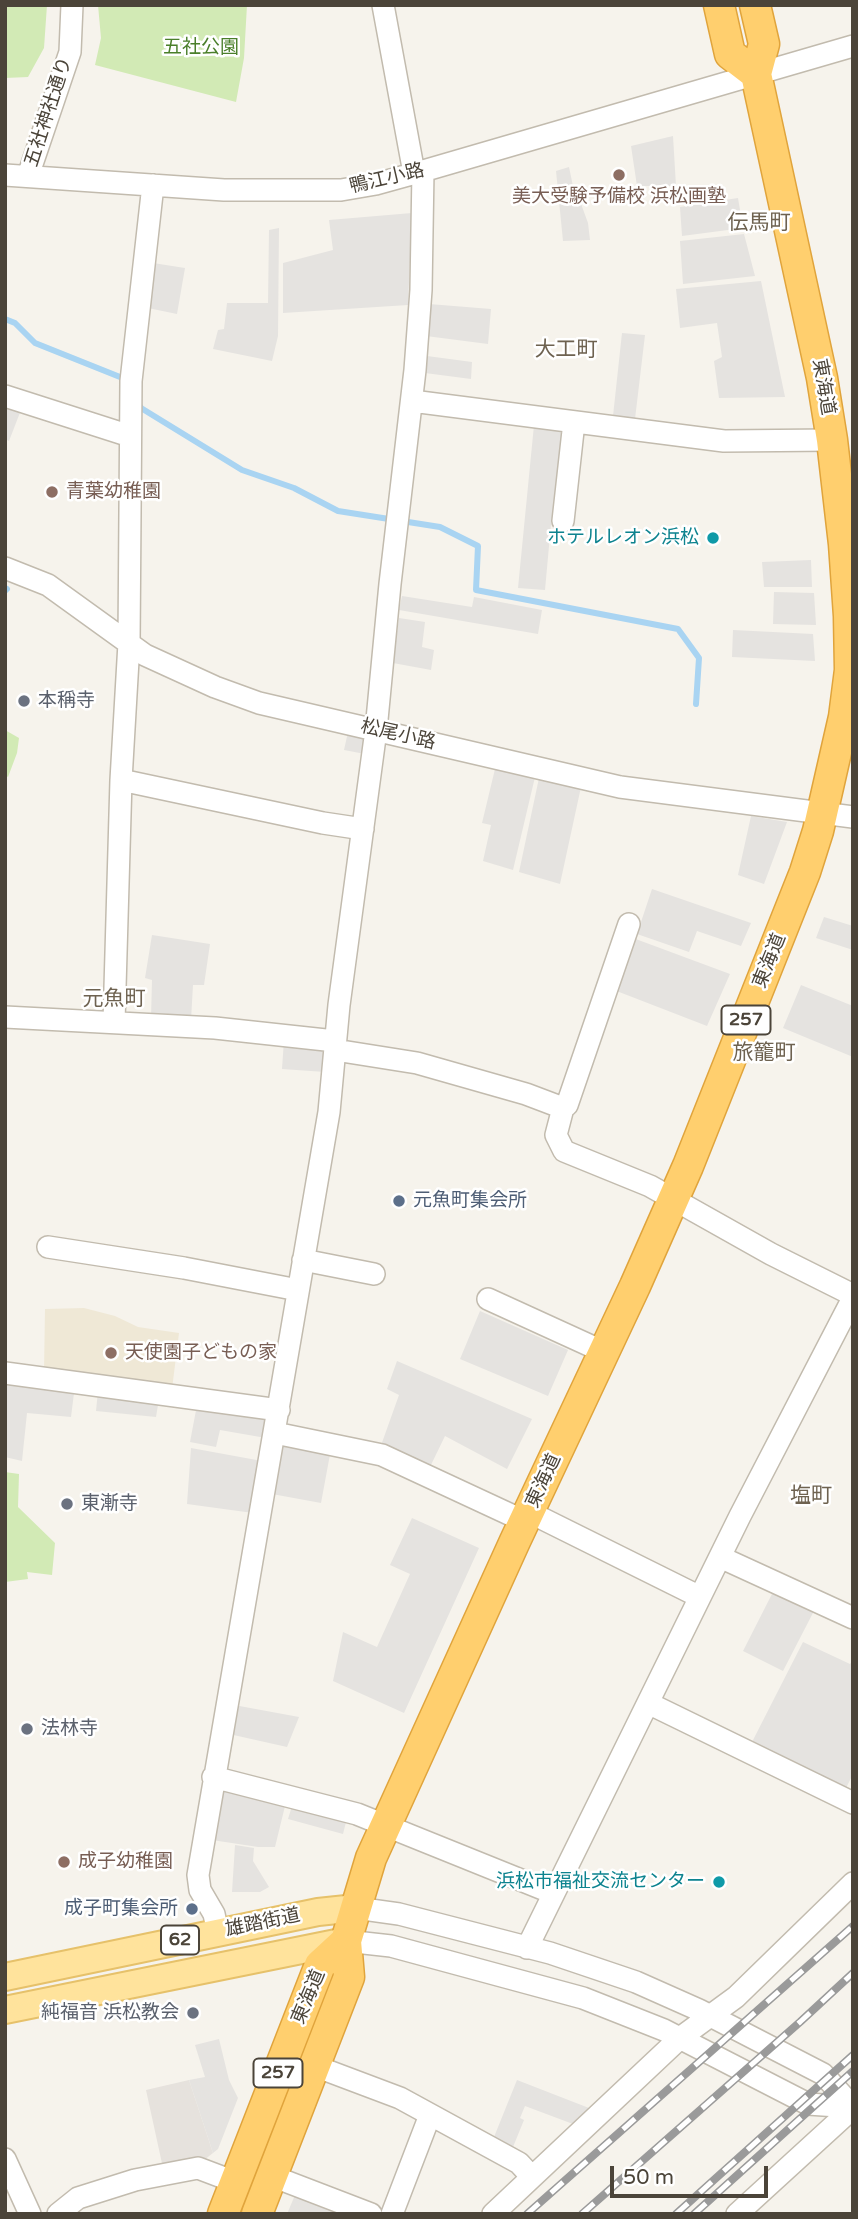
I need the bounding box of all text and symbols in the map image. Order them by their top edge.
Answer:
park label: 五社公園 [163,37,239,59]
street label: 五社神社通り [21,54,77,170]
street label: 鴨江小路 [347,159,427,199]
marker: 美大受験予備校 浜松画塾 [611,167,627,183]
place label: 美大受験予備校 浜松画塾 [512,186,726,208]
district label: 伝馬町 [728,210,790,236]
district label: 大工町 [535,337,597,363]
street label: 東海道 [807,357,839,417]
place label: 青葉幼稚園 [66,481,161,503]
marker: 青葉幼稚園 [44,484,60,500]
place label: ホテルレオン浜松 [547,527,699,549]
marker: ホテルレオン浜松 [705,530,721,546]
place label: 本稱寺 [38,690,95,712]
marker: 本稱寺 [16,693,32,709]
street label: 松尾小路 [358,715,438,755]
street label: 東海道 [749,930,791,992]
district label: 元魚町 [83,986,145,1012]
road number: 257 [722,1006,770,1035]
district label: 旅籠町 [733,1040,795,1066]
place label: 元魚町集会所 [413,1190,527,1212]
marker: 元魚町集会所 [391,1193,407,1209]
place label: 天使園子どもの家 [125,1342,277,1364]
marker: 天使園子どもの家 [103,1345,119,1361]
street label: 東海道 [522,1450,566,1512]
district label: 塩町 [790,1483,832,1509]
place label: 東漸寺 [81,1493,138,1515]
marker: 東漸寺 [59,1496,75,1512]
place label: 法林寺 [41,1718,98,1740]
marker: 法林寺 [19,1721,35,1737]
place label: 成子幼稚園 [78,1851,173,1873]
marker: 成子幼稚園 [56,1854,72,1870]
place label: 浜松市福祉交流センター [496,1871,705,1893]
marker: 浜松市福祉交流センター [711,1874,727,1890]
place label: 成子町集会所 [64,1898,178,1920]
marker: 成子町集会所 [184,1901,200,1917]
street label: 雄踏街道 [223,1904,303,1942]
road number: 62 [161,1926,199,1954]
street label: 東海道 [287,1966,331,2028]
place label: 純福音 浜松教会 [41,2002,179,2024]
marker: 純福音 浜松教会 [185,2005,201,2021]
road number: 257 [254,2059,302,2088]
scale bar [613,2152,770,2196]
text: 50 m [623,2165,674,2190]

